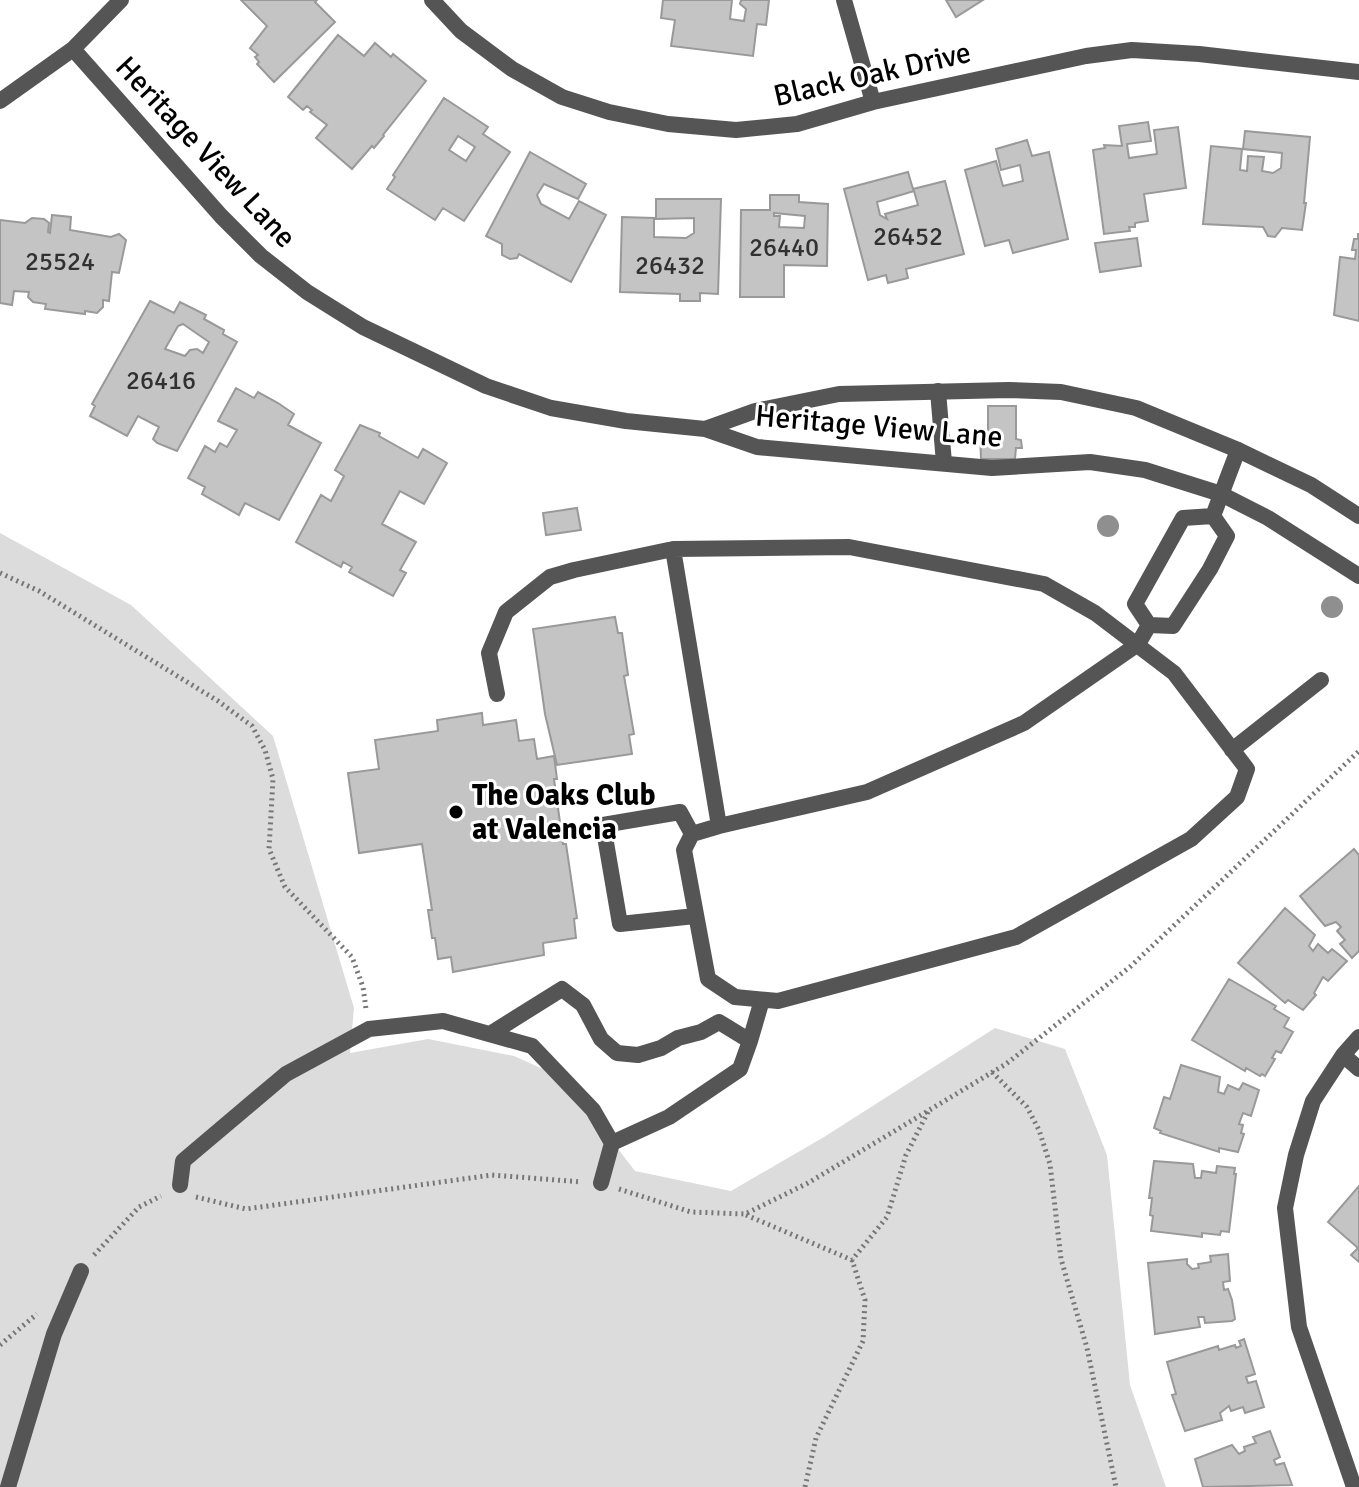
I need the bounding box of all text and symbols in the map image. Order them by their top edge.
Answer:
street label: Black Oak Drive [770,34,974,115]
street label: Heritage View Lane [108,49,304,256]
house number: 26452 [873,221,943,253]
house number: 26440 [749,232,819,264]
house number: 25524 [25,246,95,278]
house number: 26432 [635,250,705,282]
house number: 26416 [126,365,196,397]
street label: Heritage View Lane [754,397,1004,456]
place label: The Oaks Club at Valencia [472,777,655,848]
marker: The Oaks Club at Valencia [447,803,465,821]

